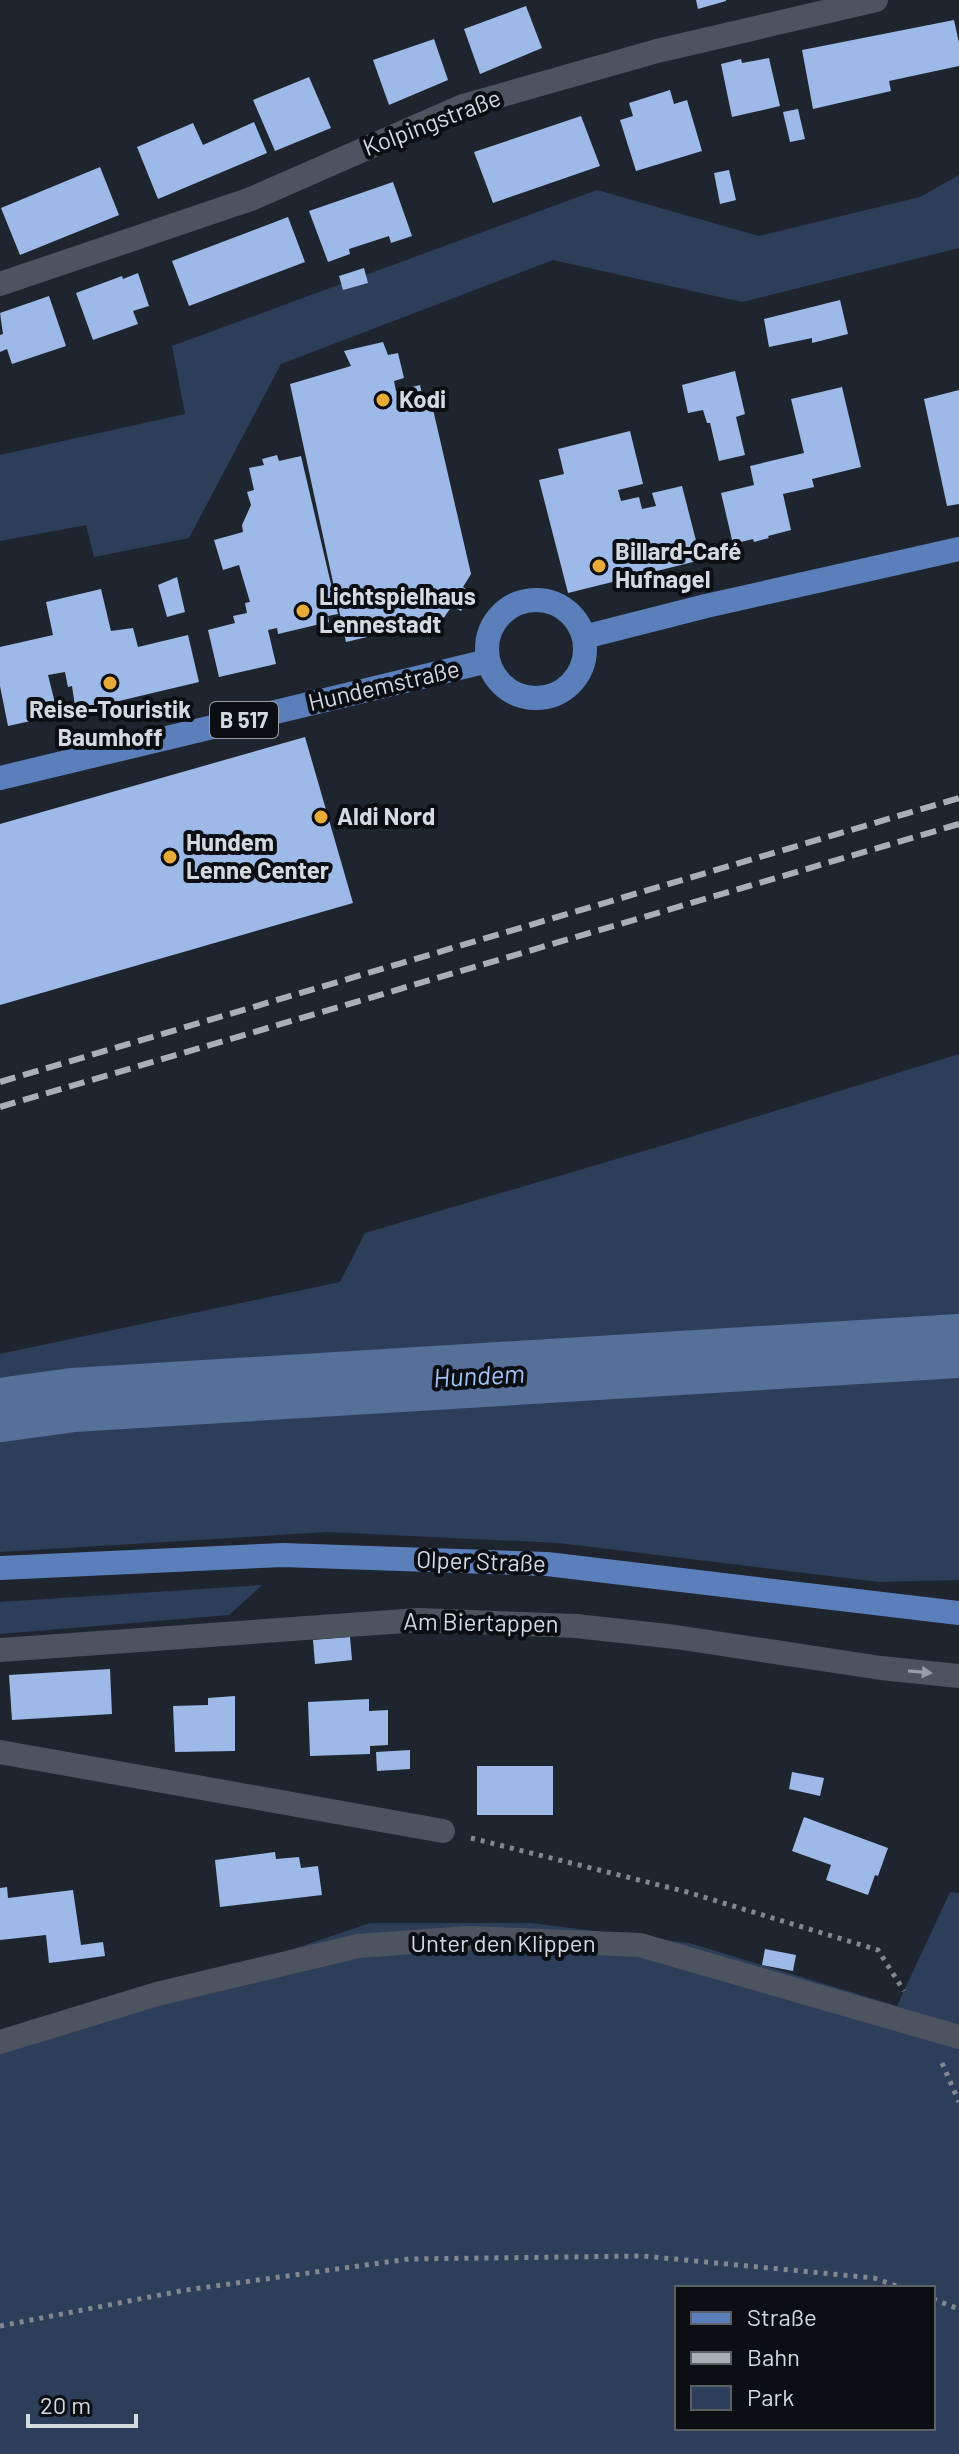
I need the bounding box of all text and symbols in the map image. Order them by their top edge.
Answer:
street label: Kolpingstraße [358,82,504,161]
place label: Kodi [399,384,446,413]
marker: Kodi [374,391,392,409]
place label: Billard-Café Hufnagel [615,536,741,593]
marker: Billard-Café Hufnagel [590,557,608,575]
place label: Lichtspielhaus Lennestadt [319,581,476,638]
marker: Lichtspielhaus Lennestadt [294,602,312,620]
street label: Hundemstraße [305,653,462,716]
marker: Reise-Touristik Baumhoff [101,674,119,692]
place label: Reise-Touristik Baumhoff [29,694,191,751]
road number: B 517 [210,702,278,738]
place label: Aldi Nord [337,801,435,830]
marker: Aldi Nord [312,808,330,826]
place label: Hundem Lenne Center [186,827,329,884]
marker: Hundem Lenne Center [161,848,179,866]
water label: Hundem [432,1357,525,1392]
street label: Olper Straße [416,1544,546,1577]
street label: Am Biertappen [403,1606,559,1637]
one-way arrow [908,1666,933,1679]
street label: Unter den Klippen [410,1928,596,1957]
legend [675,2286,935,2430]
text: Straße [747,2302,817,2331]
text: Bahn [747,2342,800,2371]
scale bar [28,2378,136,2428]
text: Park [747,2382,794,2411]
text: 20 m [40,2390,91,2419]

